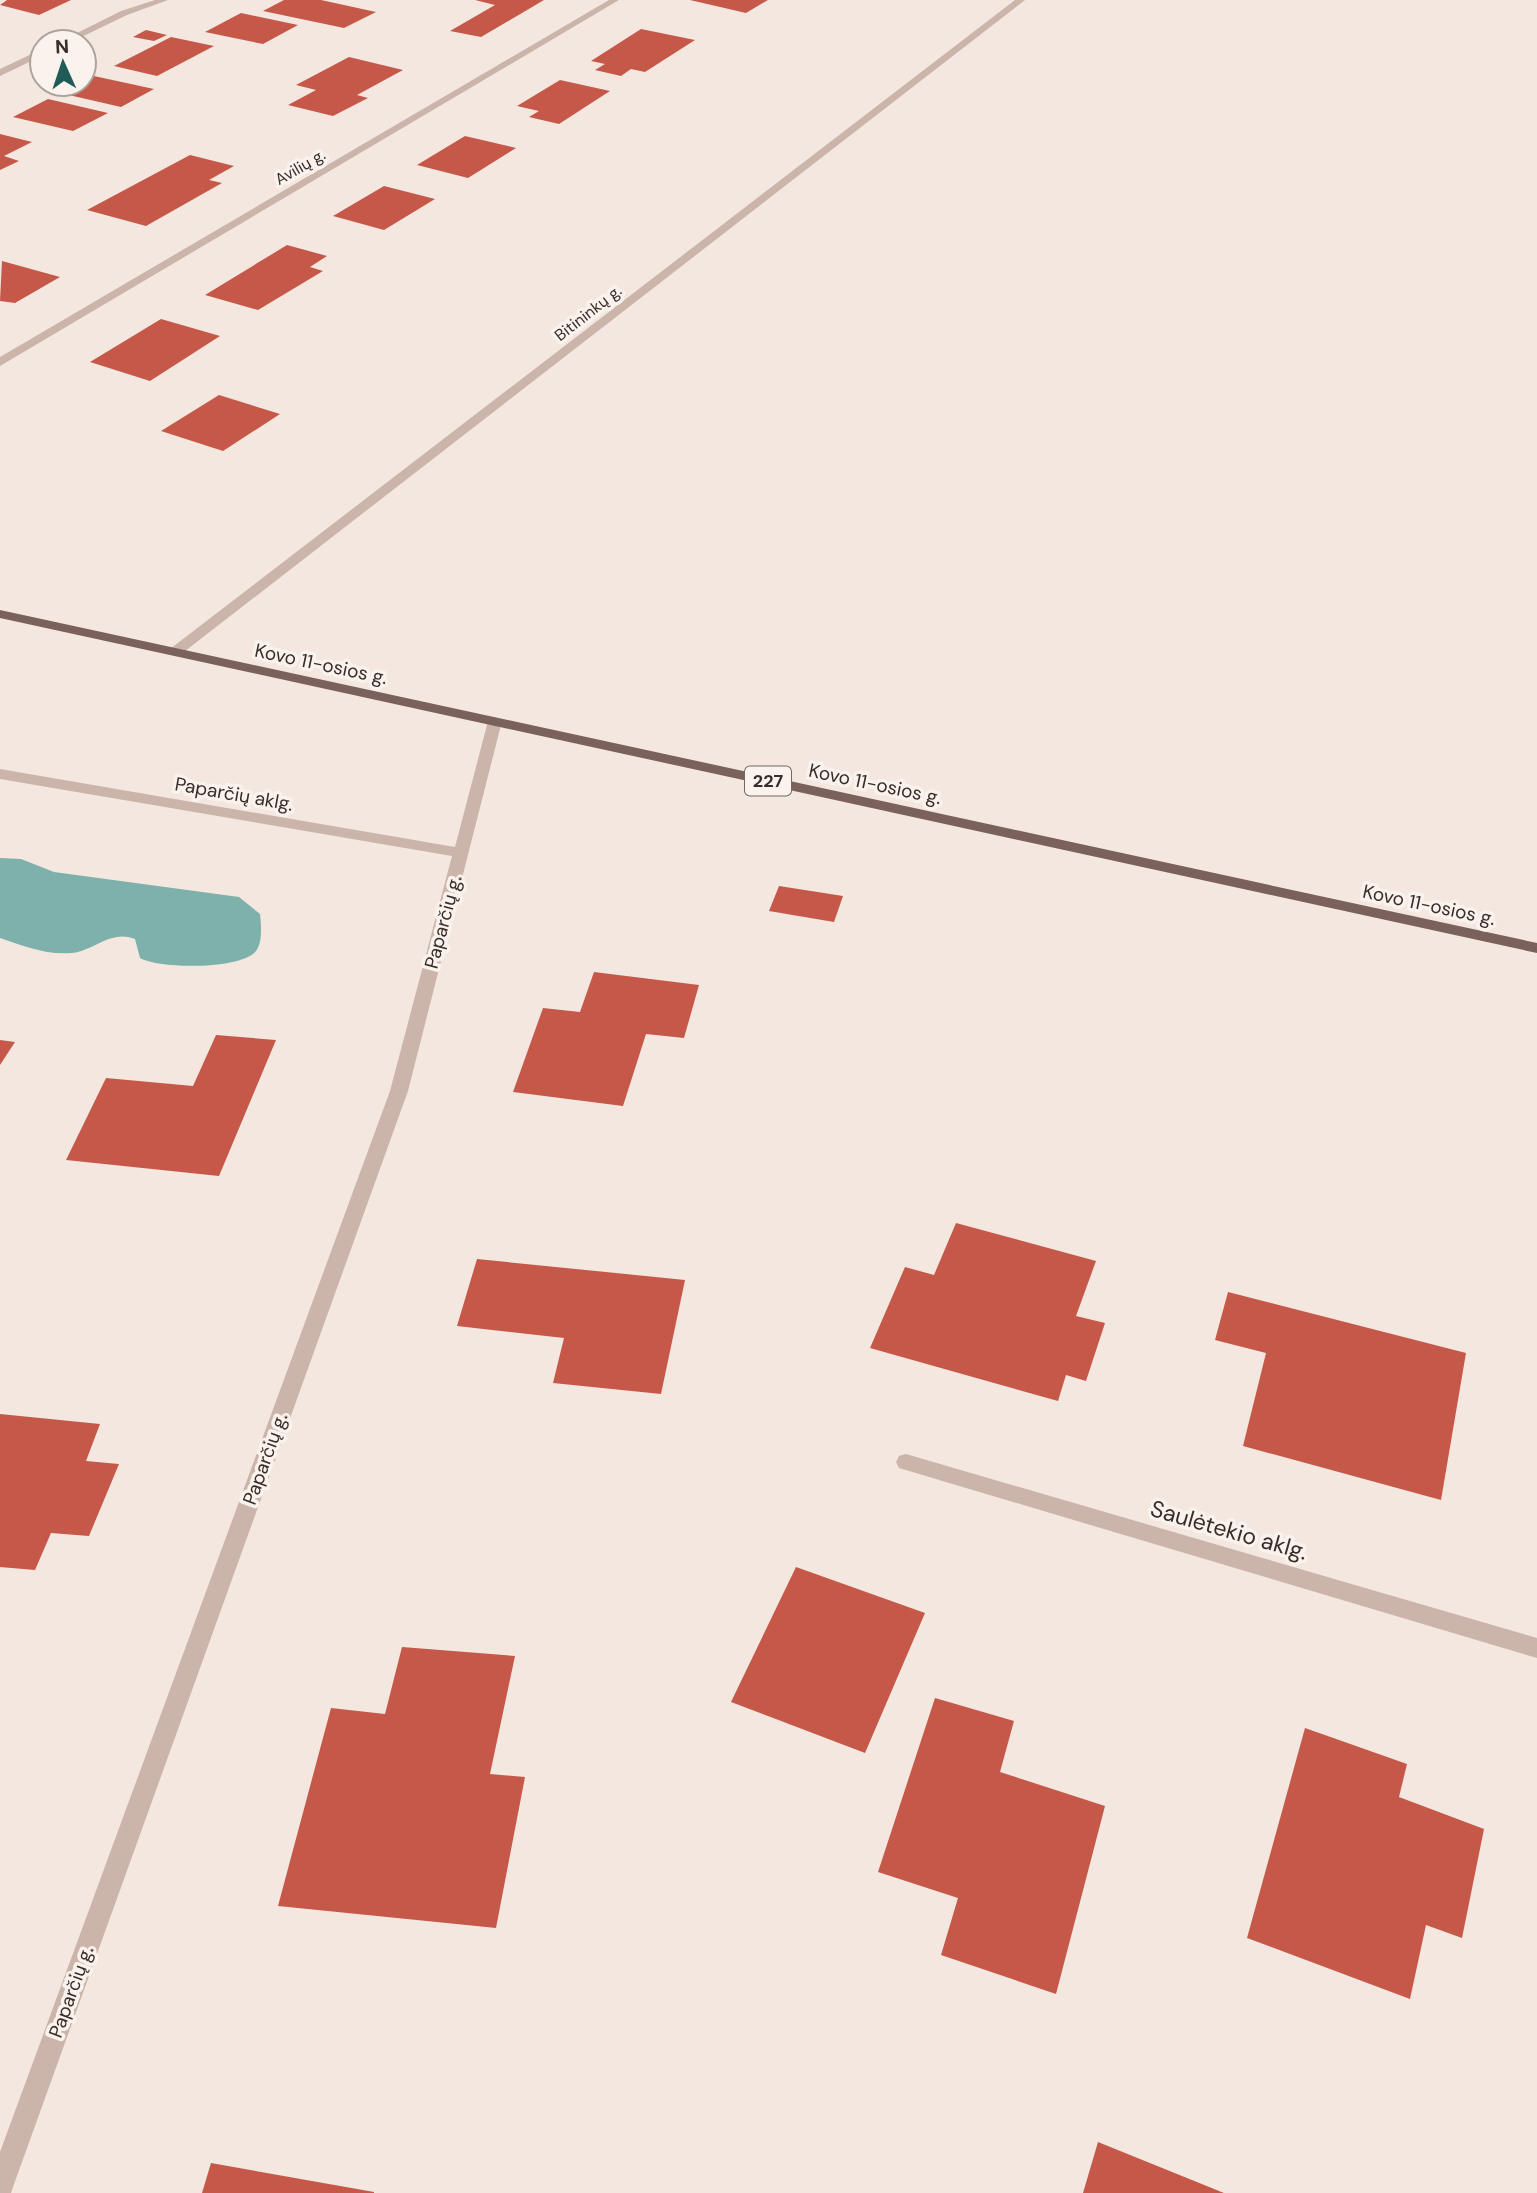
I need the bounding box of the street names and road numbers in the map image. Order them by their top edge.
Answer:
street label: Avilių g. [271,144,329,190]
street label: Bitininkų g. [550,280,626,346]
street label: Kovo 11-osios g. [252,638,390,690]
street label: Kovo 11-osios g. [806,758,944,810]
road number: 227 [745,766,791,796]
street label: Paparčių aklg. [173,771,295,817]
street label: Paparčių g. [419,873,467,971]
street label: Kovo 11-osios g. [1360,879,1498,931]
street label: Paparčių g. [237,1410,293,1508]
street label: Saulėtekio aklg. [1147,1493,1311,1567]
street label: Paparčių g. [43,1943,99,2041]

